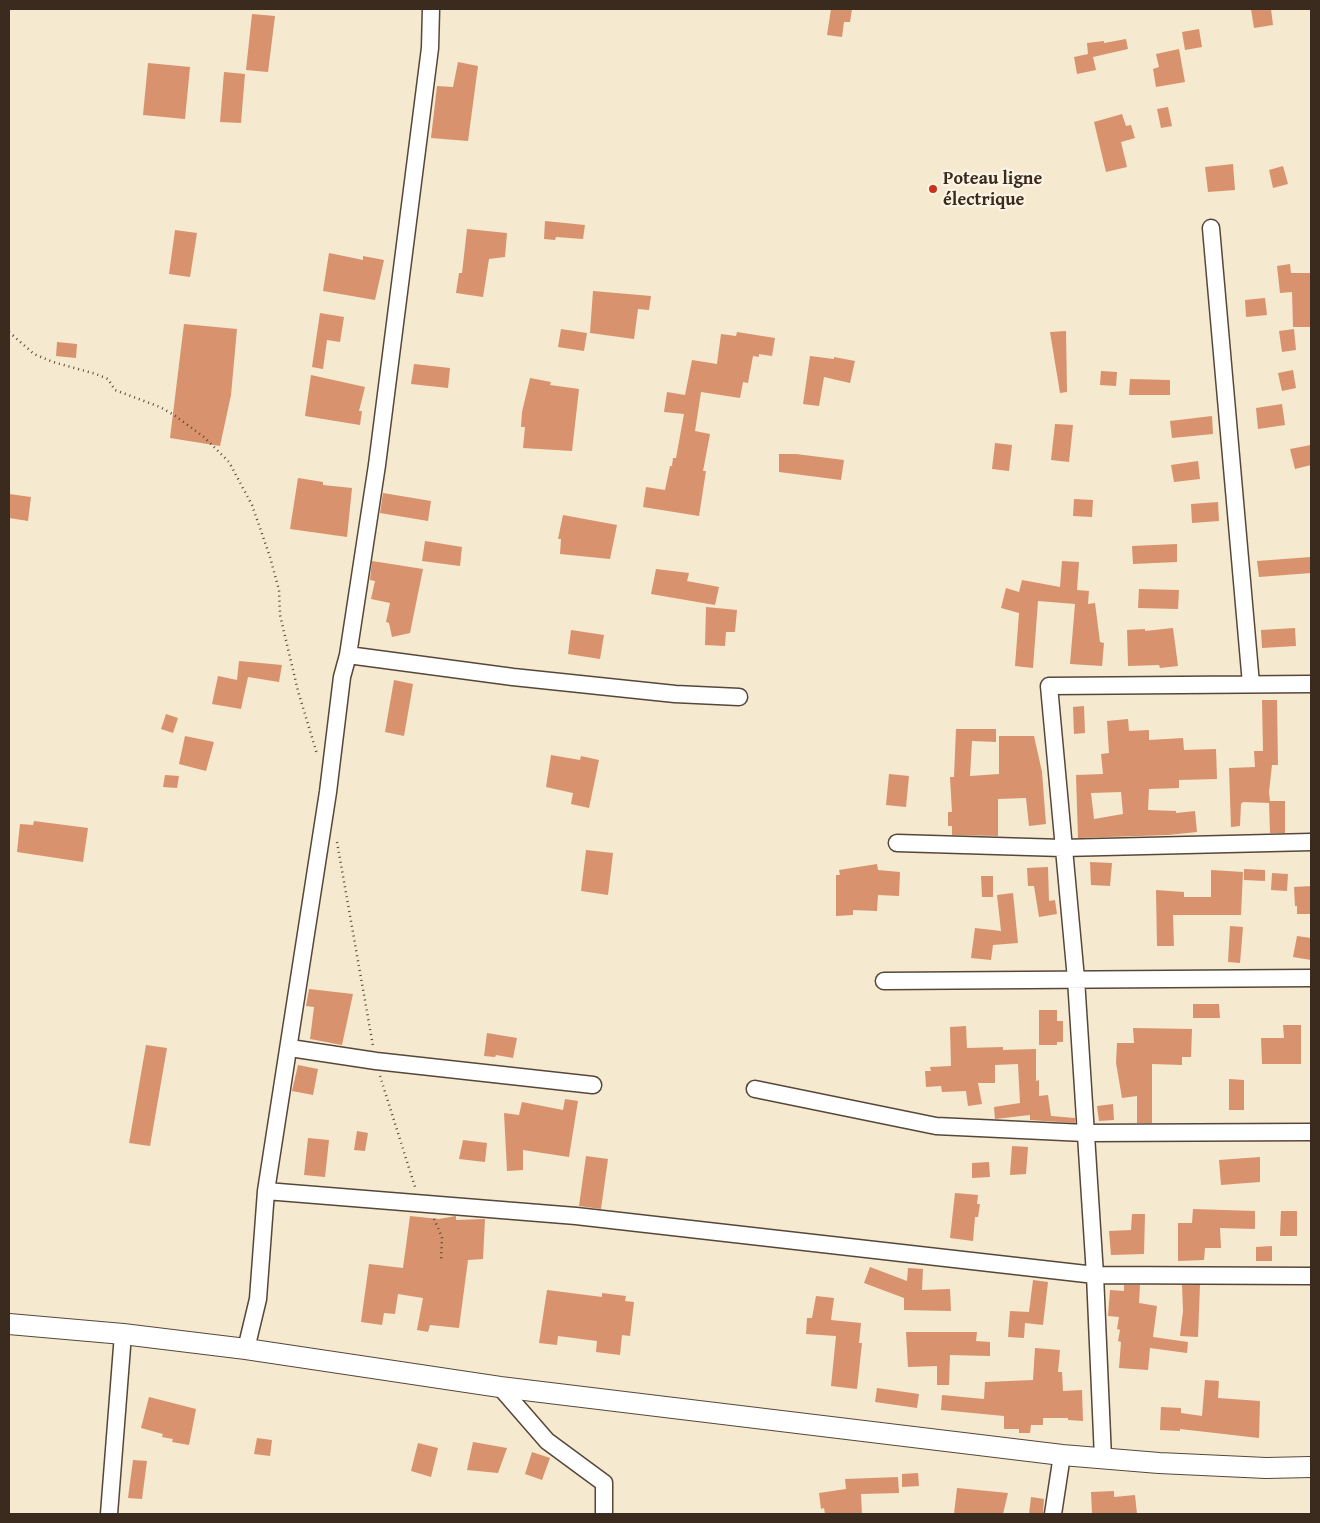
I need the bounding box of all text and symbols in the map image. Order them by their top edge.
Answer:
place label: Poteau ligne électrique [943,168,1042,210]
marker: Poteau ligne électrique [927,183,939,195]

